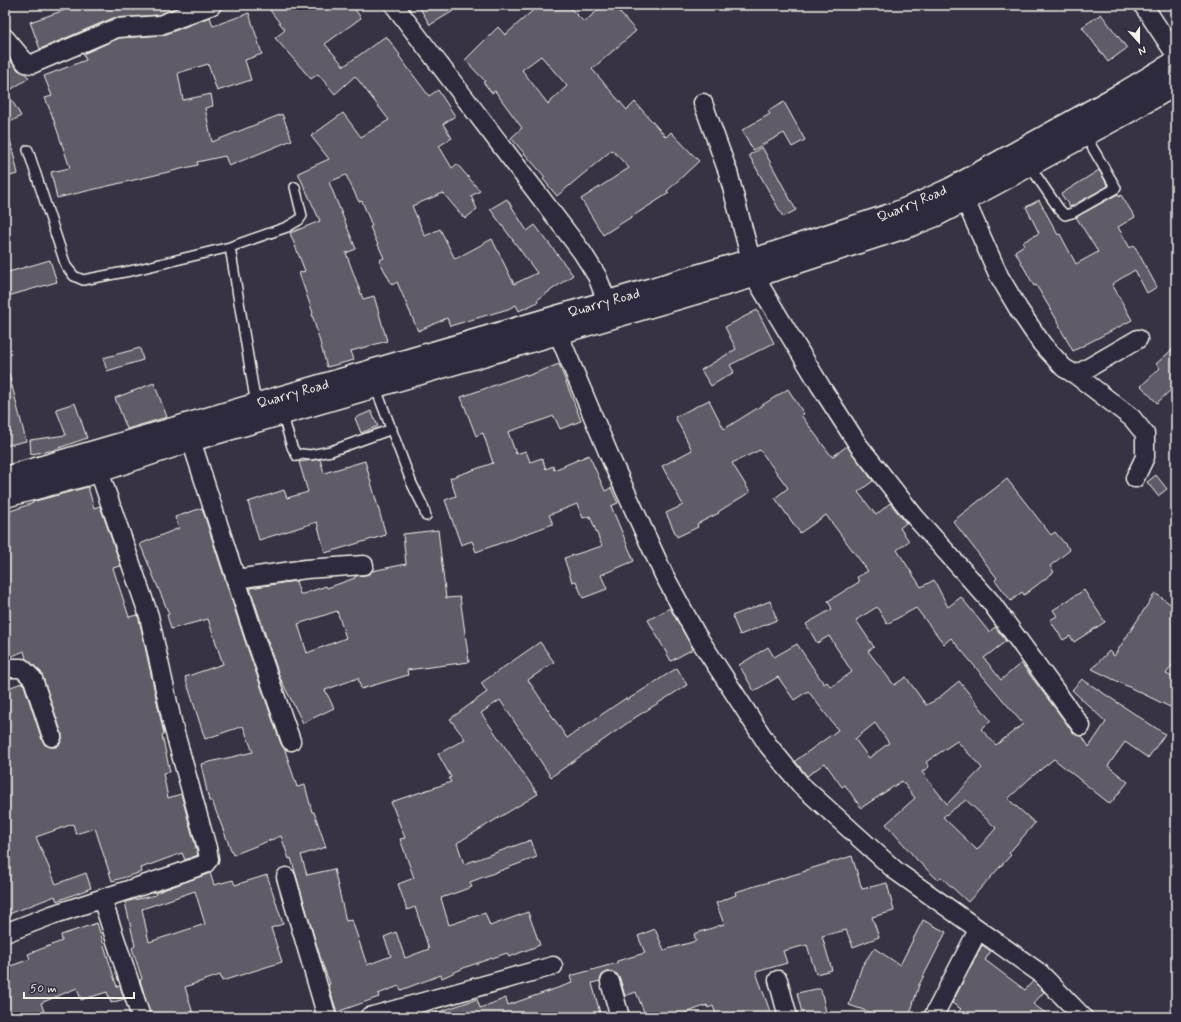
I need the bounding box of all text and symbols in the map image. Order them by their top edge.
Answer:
north arrow [1119,22,1159,62]
text: N [1136,43,1148,58]
street label: Quarry Road [874,181,950,227]
street label: Quarry Road [566,284,642,322]
street label: Quarry Road [255,375,331,413]
scale bar [24,974,134,1000]
text: 50 m [30,981,57,997]

